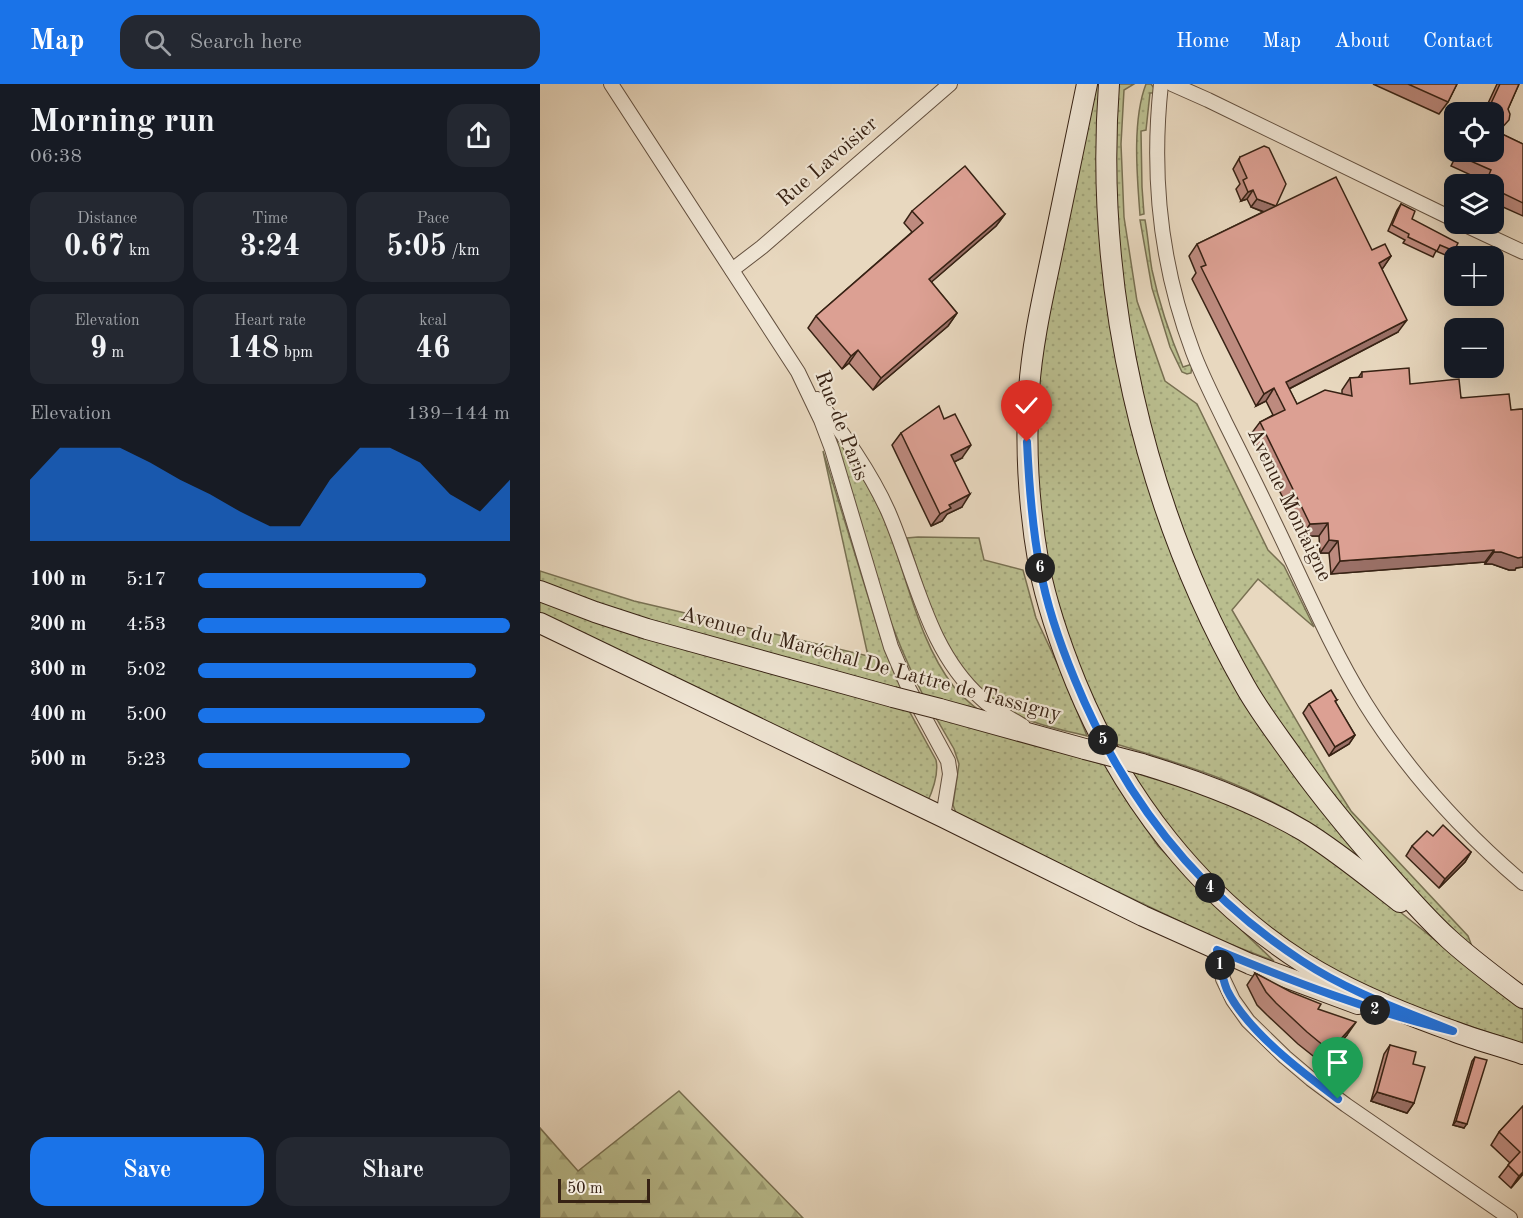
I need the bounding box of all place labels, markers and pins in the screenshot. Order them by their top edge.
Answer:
pin [1001,380,1052,442]
pin: 6 [1025,553,1055,583]
pin: 5 [1088,725,1118,755]
pin: 4 [1195,873,1225,903]
pin: 1 [1205,950,1235,980]
pin: 2 [1360,995,1390,1025]
pin [1312,1037,1363,1099]

